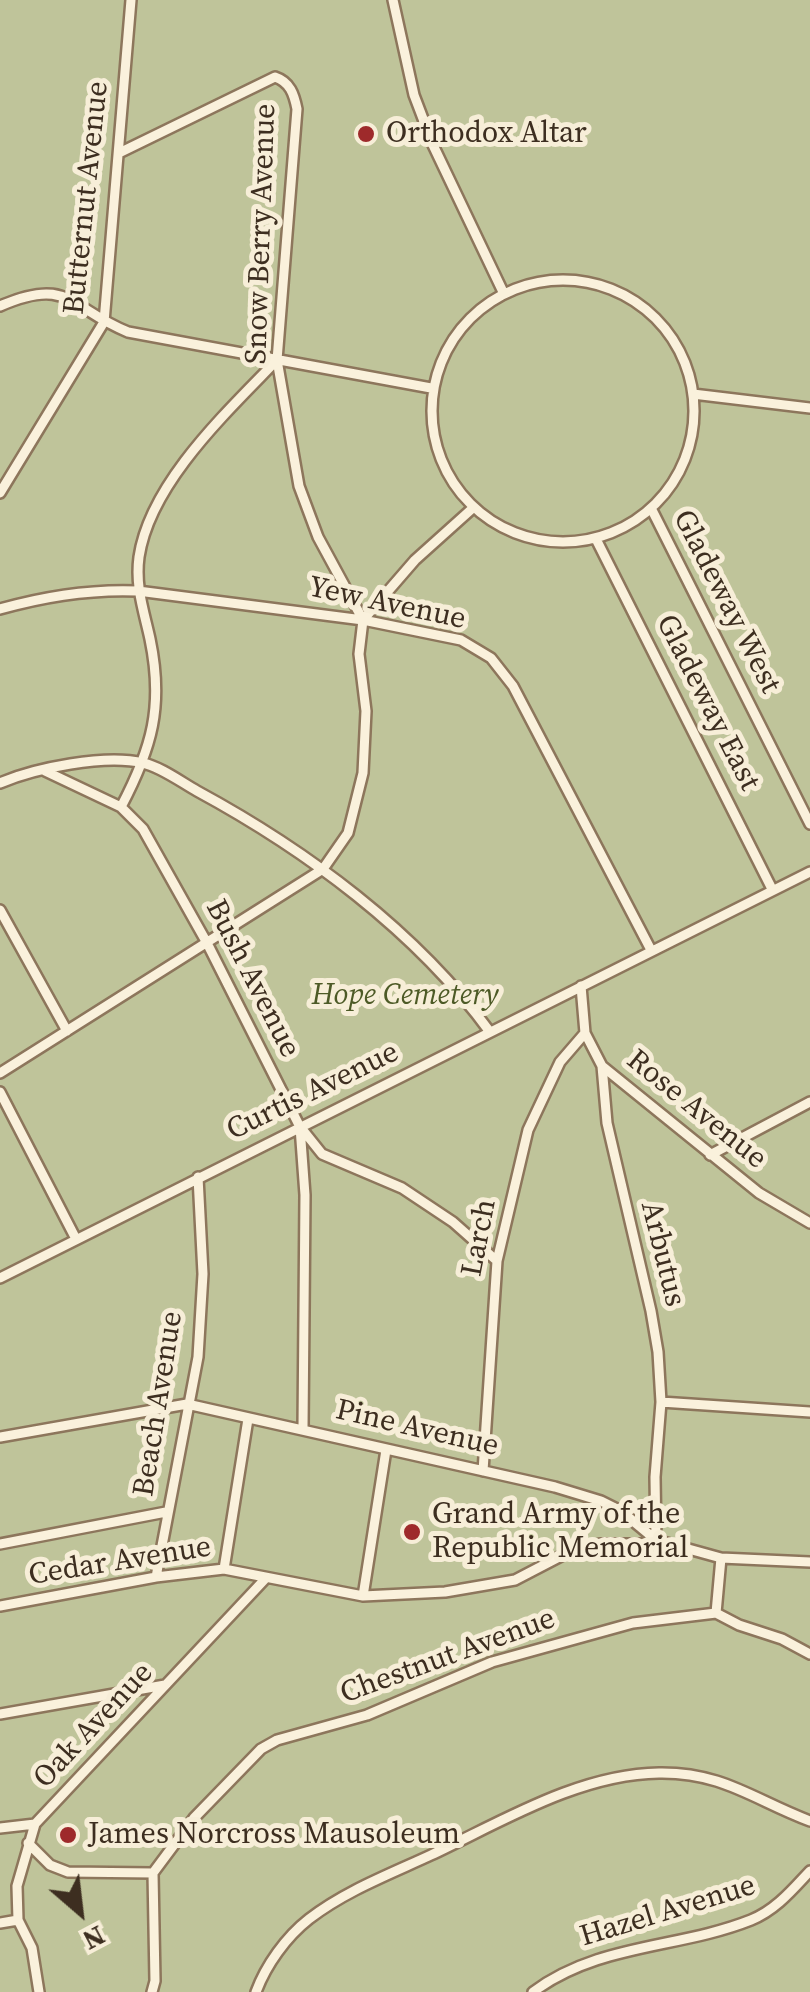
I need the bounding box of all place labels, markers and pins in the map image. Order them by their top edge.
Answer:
place label: Orthodox Altar [386,116,587,152]
marker: Orthodox Altar [355,123,377,145]
place label: Grand Army of the Republic Memorial [432,1497,689,1568]
marker: Grand Army of the Republic Memorial [401,1521,423,1543]
place label: James Norcross Mausoleum [88,1817,460,1853]
marker: James Norcross Mausoleum [57,1824,79,1846]

